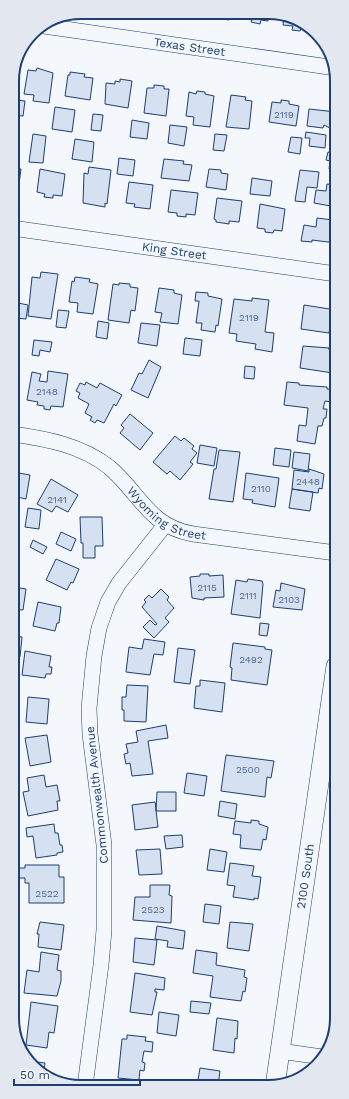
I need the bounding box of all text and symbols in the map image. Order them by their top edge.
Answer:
street label: Texas Street [153,35,226,59]
house number: 2119 [274,109,294,120]
street label: King Street [141,240,208,263]
house number: 2119 [239,312,259,323]
house number: 2148 [36,386,58,397]
house number: 2448 [296,476,320,487]
house number: 2110 [251,483,271,494]
street label: Wyoming Street [124,484,207,543]
house number: 2141 [47,494,67,505]
house number: 2115 [197,582,217,593]
house number: 2111 [239,590,257,601]
house number: 2103 [278,594,300,605]
house number: 2492 [239,654,263,665]
street label: Commonwealth Avenue [83,725,111,865]
house number: 2500 [236,764,260,775]
street label: 2100 South [294,843,317,910]
house number: 2522 [35,888,59,899]
house number: 2523 [141,904,165,915]
scale bar [14,1061,140,1087]
text: 50 m [20,1068,50,1082]

